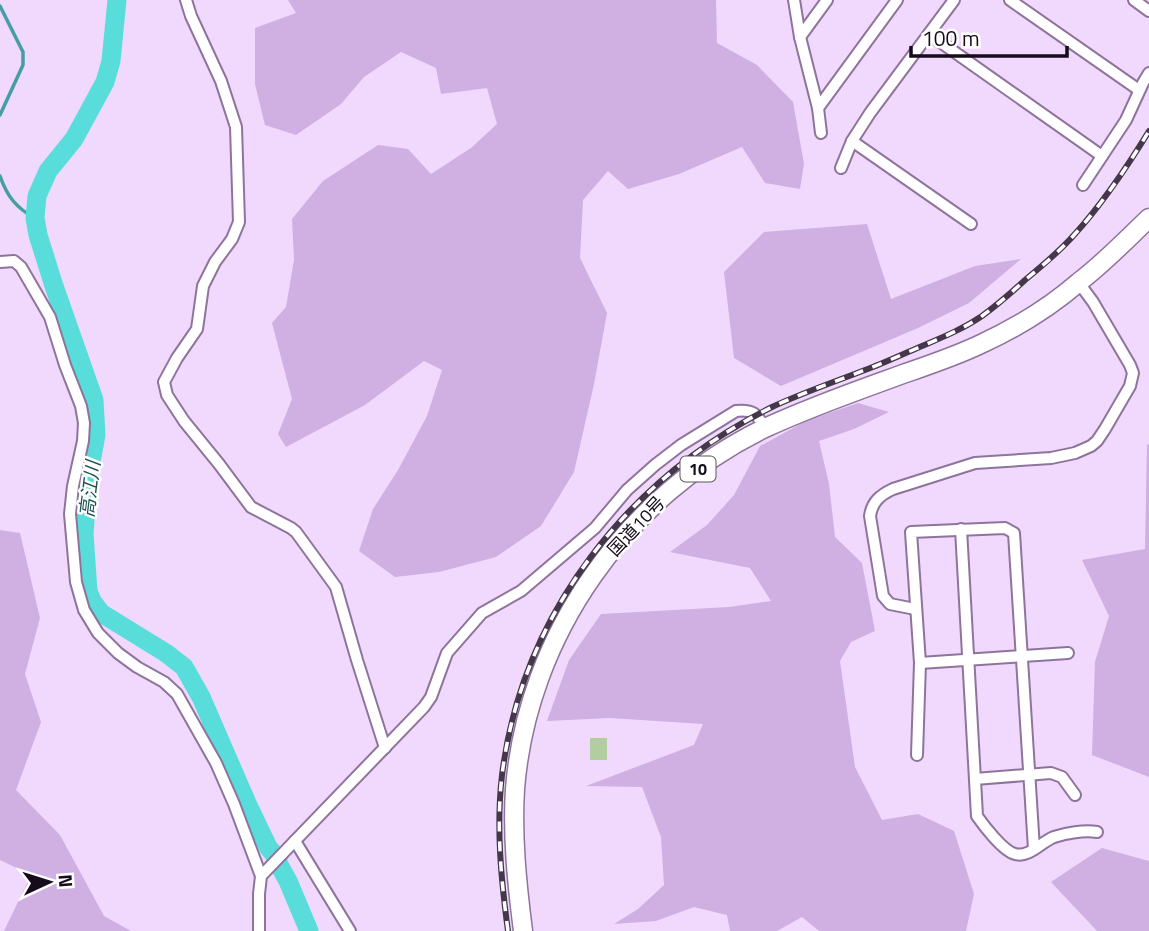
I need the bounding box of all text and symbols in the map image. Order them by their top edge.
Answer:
scale bar [911,14,1067,58]
text: 100 m [922,22,979,54]
road number: 10 [680,456,716,482]
water label: 高江川 [71,457,107,519]
street label: 国道10号 [601,490,671,562]
north arrow [14,847,84,917]
text: N [52,873,81,888]

